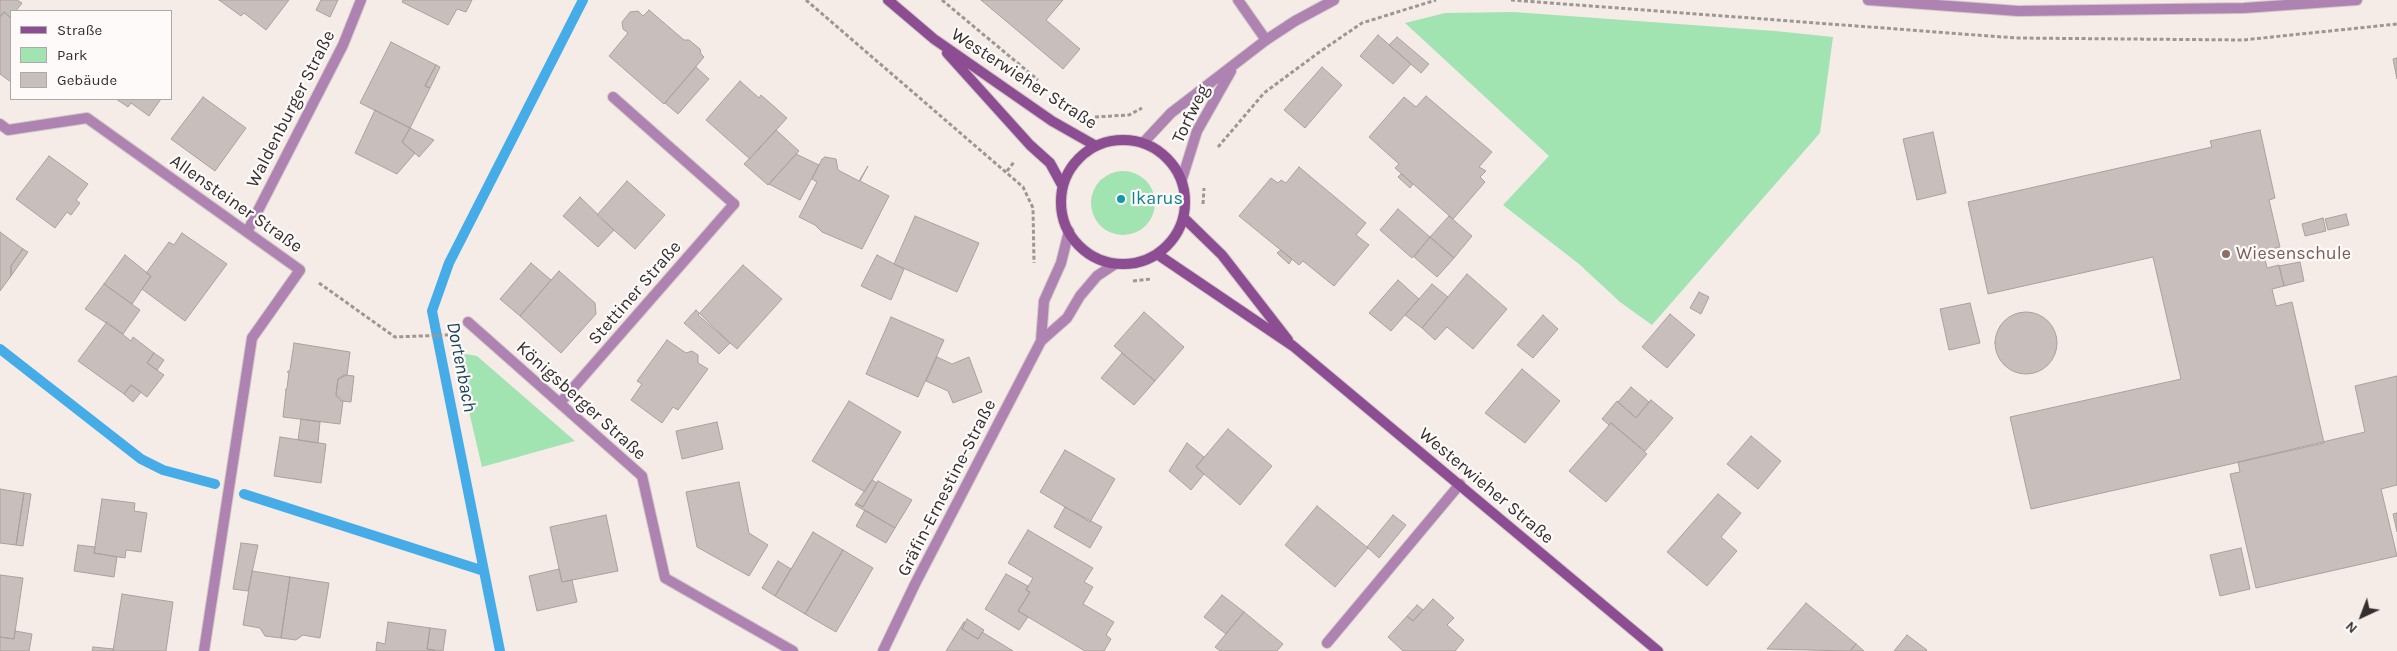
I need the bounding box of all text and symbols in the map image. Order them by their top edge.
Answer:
legend [10,10,172,100]
text: Straße [57,21,102,39]
street label: Westerwieher Straße [947,24,1101,134]
street label: Waldenburger Straße [242,27,340,191]
text: Park [57,46,87,64]
text: Gebäude [57,71,117,89]
street label: Torfweg [1168,81,1214,147]
street label: Allensteiner Straße [166,150,306,258]
place label: Ikarus [1131,188,1183,210]
marker: Ikarus [1115,193,1127,205]
street label: Stettiner Straße [584,236,686,350]
place label: Wiesenschule [2236,243,2351,265]
marker: Wiesenschule [2220,248,2232,260]
water label: Dortenbach [441,320,481,414]
street label: Königsberger Straße [512,337,650,465]
street label: Gräfin-Ernestine-Straße [893,396,1001,580]
street label: Westerwieher Straße [1414,423,1558,549]
north arrow [2337,591,2387,641]
text: N [2342,618,2361,637]

